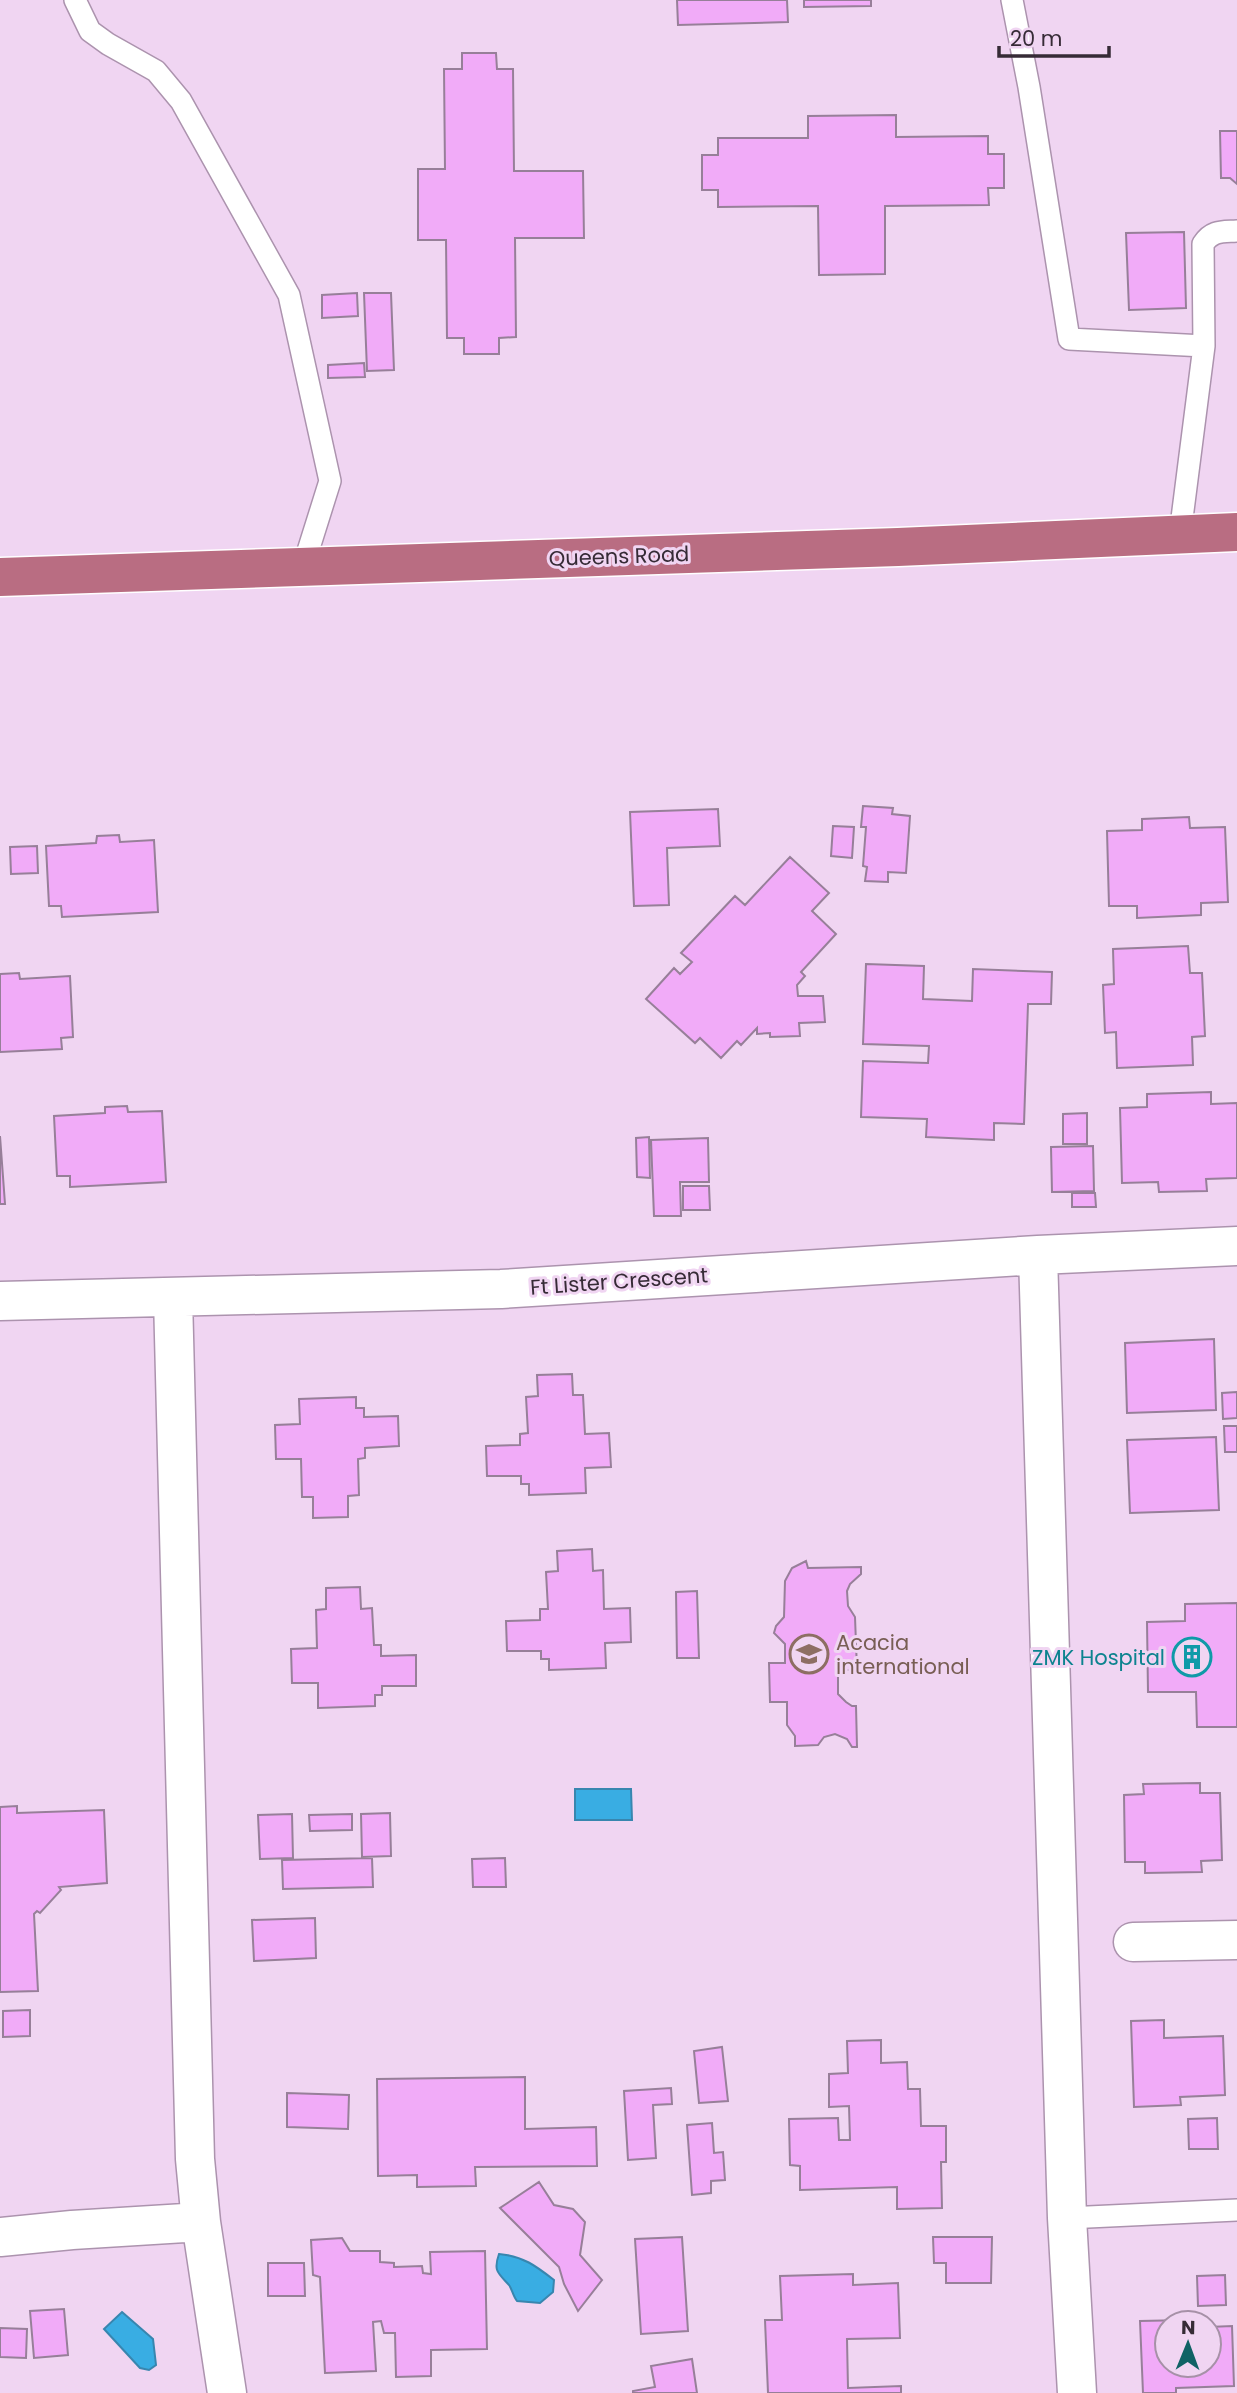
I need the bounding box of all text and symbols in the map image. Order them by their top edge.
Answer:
scale bar [999,14,1109,58]
text: 20 m [1010,24,1063,53]
street label: Queens Road [548,539,690,573]
street label: Ft Lister Crescent [529,1260,709,1302]
place label: Acacia international [836,1628,970,1681]
school or university icon: Acacia international [788,1633,830,1675]
building icon: ZMK Hospital [1171,1636,1213,1678]
place label: ZMK Hospital [1032,1643,1165,1672]
north arrow [1153,2309,1223,2379]
text: N [1181,2314,1196,2341]

